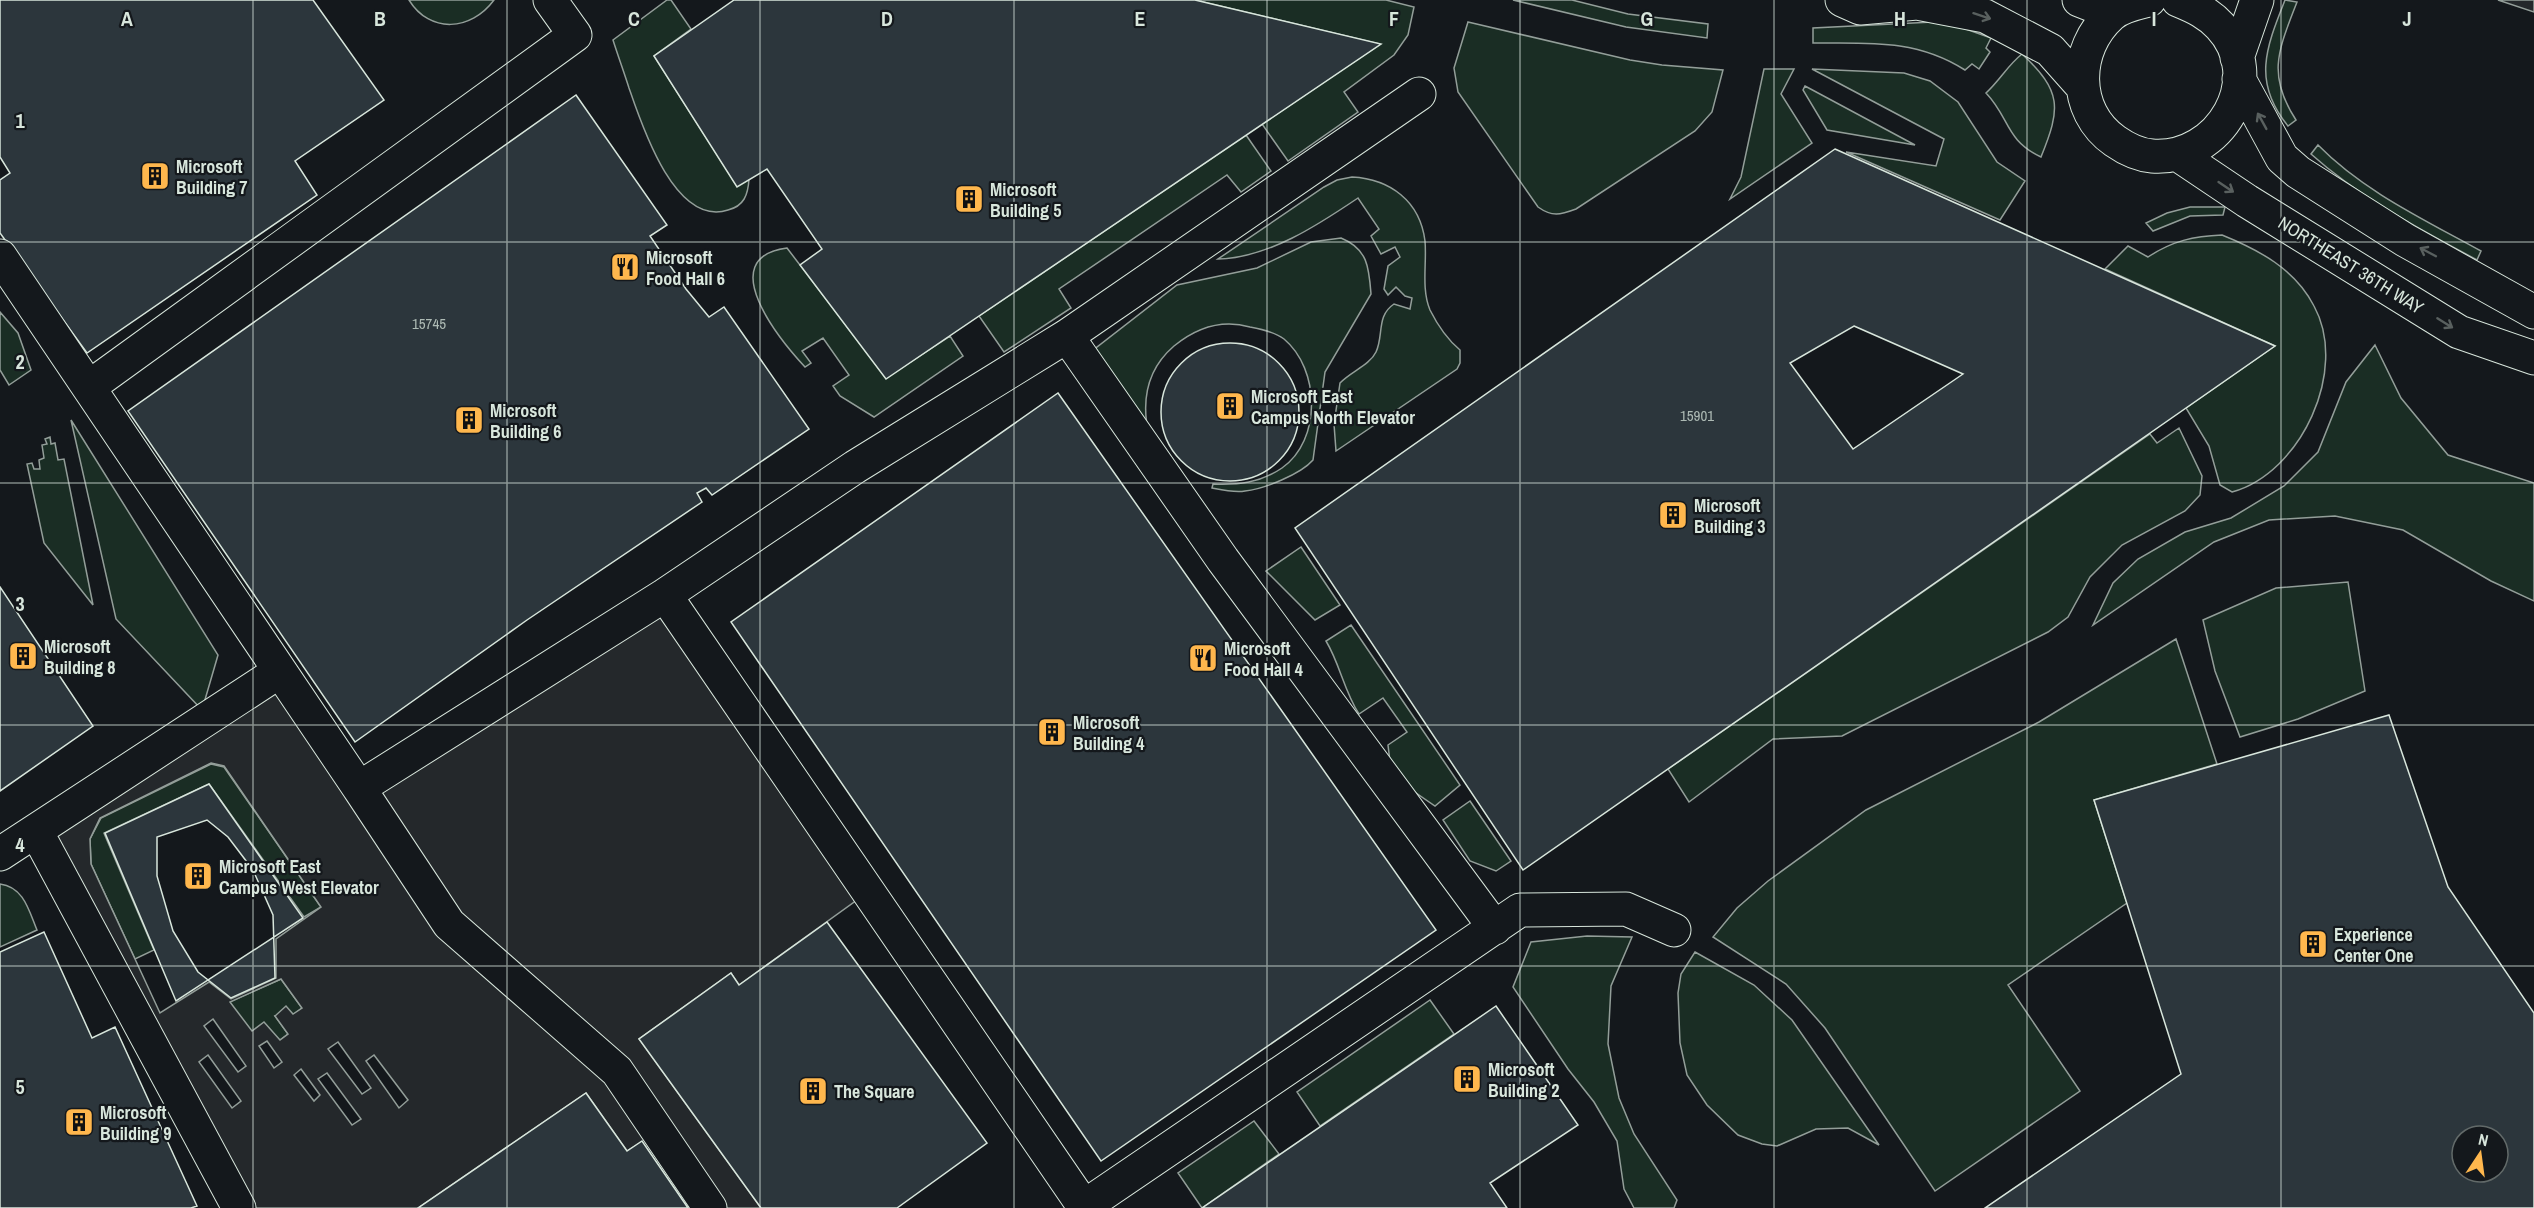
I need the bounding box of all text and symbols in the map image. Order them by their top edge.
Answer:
text: A [121,5,133,32]
text: B [374,5,386,32]
text: C [628,5,640,32]
text: D [881,5,893,32]
text: E [1135,5,1146,32]
text: F [1389,5,1399,32]
text: G [1641,5,1653,32]
text: H [1894,5,1906,32]
text: I [2152,5,2156,32]
text: J [2402,5,2412,32]
one-way arrow [1972,11,1991,22]
text: 1 [15,107,25,134]
one-way arrow [2256,113,2268,130]
place label: Microsoft Building 7 [176,154,247,200]
building icon: Microsoft Building 7 [139,160,171,192]
place label: Microsoft Building 5 [990,177,1061,223]
one-way arrow [2217,181,2233,193]
building icon: Microsoft Building 5 [953,183,985,215]
street label: NORTHEAST 36TH WAY [2274,210,2428,320]
place label: Microsoft Food Hall 6 [646,245,725,291]
one-way arrow [2420,246,2437,258]
restaurant icon: Microsoft Food Hall 6 [609,251,641,283]
house number: 15745 [412,313,446,334]
one-way arrow [2436,317,2453,329]
text: 2 [15,348,25,375]
place label: Microsoft East Campus North Elevator [1251,384,1415,430]
building icon: Microsoft East Campus North Elevator [1214,390,1246,422]
place label: Microsoft Building 6 [490,398,561,444]
building icon: Microsoft Building 6 [453,404,485,436]
house number: 15901 [1680,405,1714,426]
place label: Microsoft Building 3 [1694,493,1765,539]
building icon: Microsoft Building 3 [1657,499,1689,531]
text: 3 [15,590,25,617]
place label: Microsoft Building 8 [44,634,115,680]
place label: Microsoft Food Hall 4 [1224,636,1304,682]
building icon: Microsoft Building 8 [7,640,39,672]
restaurant icon: Microsoft Food Hall 4 [1187,642,1219,674]
place label: Microsoft Building 4 [1073,710,1145,756]
building icon: Microsoft Building 4 [1036,716,1068,748]
text: 4 [15,831,25,858]
place label: Microsoft East Campus West Elevator [219,854,379,900]
building icon: Microsoft East Campus West Elevator [182,860,214,892]
place label: Experience Center One [2334,922,2414,968]
building icon: Experience Center One [2297,928,2329,960]
place label: Microsoft Building 2 [1488,1057,1559,1103]
building icon: Microsoft Building 2 [1451,1063,1483,1095]
text: 5 [15,1073,25,1100]
building icon: The Square [797,1075,829,1107]
place label: The Square [834,1079,914,1104]
place label: Microsoft Building 9 [100,1100,171,1146]
building icon: Microsoft Building 9 [63,1106,95,1138]
north arrow [2450,1124,2510,1184]
text: N [2476,1128,2490,1151]

